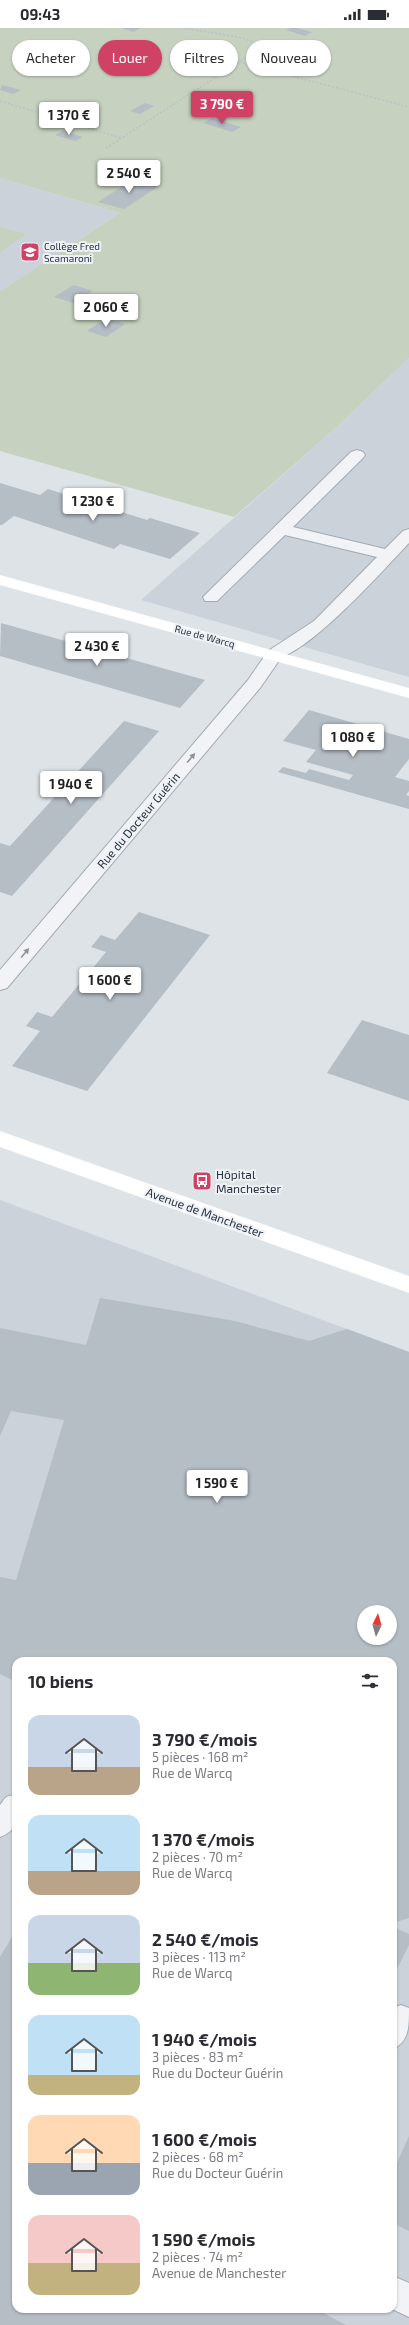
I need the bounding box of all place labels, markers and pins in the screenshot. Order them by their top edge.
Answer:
pin: 3 790 € [185,91,259,125]
pin: 1 370 € [32,102,106,136]
pin: 2 540 € [92,160,166,194]
place label: Collège Fred Scamaroni [44,240,100,264]
school or university icon: Collège Fred Scamaroni [19,241,41,263]
pin: 2 060 € [69,294,143,328]
pin: 1 230 € [56,488,130,522]
pin: 2 430 € [60,633,134,667]
pin: 1 080 € [316,724,390,758]
pin: 1 940 € [34,771,108,805]
pin: 1 600 € [73,967,147,1001]
place label: Hôpital Manchester [216,1167,281,1195]
bus stop icon: Hôpital Manchester [191,1170,213,1192]
pin: 1 590 € [180,1470,254,1504]

